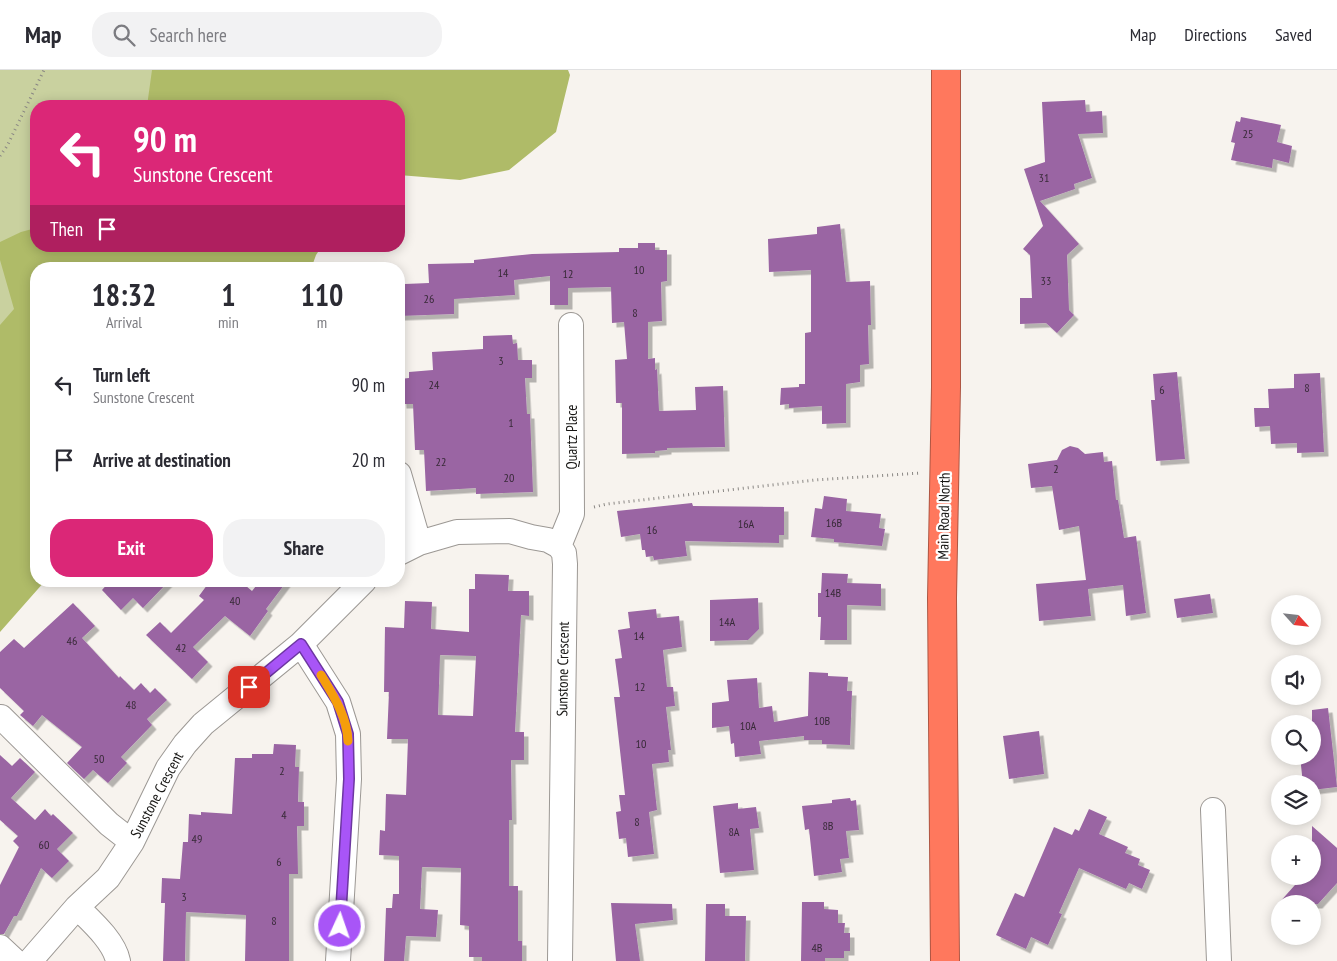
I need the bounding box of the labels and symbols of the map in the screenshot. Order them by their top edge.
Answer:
house number: 25 [1243,126,1253,141]
house number: 31 [1039,170,1049,185]
house number: 10 [634,262,644,277]
house number: 14 [498,265,509,280]
house number: 12 [563,266,573,281]
house number: 33 [1041,273,1051,288]
house number: 26 [424,291,434,306]
house number: 8 [632,305,638,320]
house number: 3 [498,353,504,368]
house number: 24 [429,377,440,392]
house number: 8 [1304,380,1310,395]
house number: 6 [1159,382,1165,397]
street label: Quartz Place [562,404,581,470]
house number: 1 [508,415,514,430]
house number: 22 [436,454,446,469]
house number: 2 [1053,461,1059,476]
house number: 20 [504,470,514,485]
street label: Main Road North [933,472,954,560]
house number: 16B [826,515,843,530]
house number: 16A [738,516,755,531]
house number: 16 [647,522,657,537]
house number: 14B [825,585,842,600]
house number: 40 [230,593,240,608]
north arrow [1271,595,1321,645]
house number: 14A [719,614,736,629]
street label: Sunstone Crescent [552,621,573,717]
house number: 14 [634,628,645,643]
house number: 46 [67,633,77,648]
house number: 42 [176,640,186,655]
pin [228,666,270,708]
house number: 12 [635,679,645,694]
house number: 48 [126,697,136,712]
house number: 10B [814,713,831,728]
house number: 10A [740,718,757,733]
house number: 10 [636,736,646,751]
street label: Sunstone Crescent [126,748,187,841]
house number: 50 [94,751,104,766]
house number: 2 [279,763,285,778]
house number: 4 [281,807,287,822]
house number: 8 [634,814,640,829]
house number: 8B [822,818,834,833]
house number: 8A [728,824,740,839]
house number: 49 [192,831,202,846]
house number: 60 [39,837,49,852]
house number: 6 [276,854,282,869]
house number: 3 [181,889,187,904]
position arrow [313,899,365,951]
house number: 8 [271,913,277,928]
house number: 4B [811,940,823,955]

